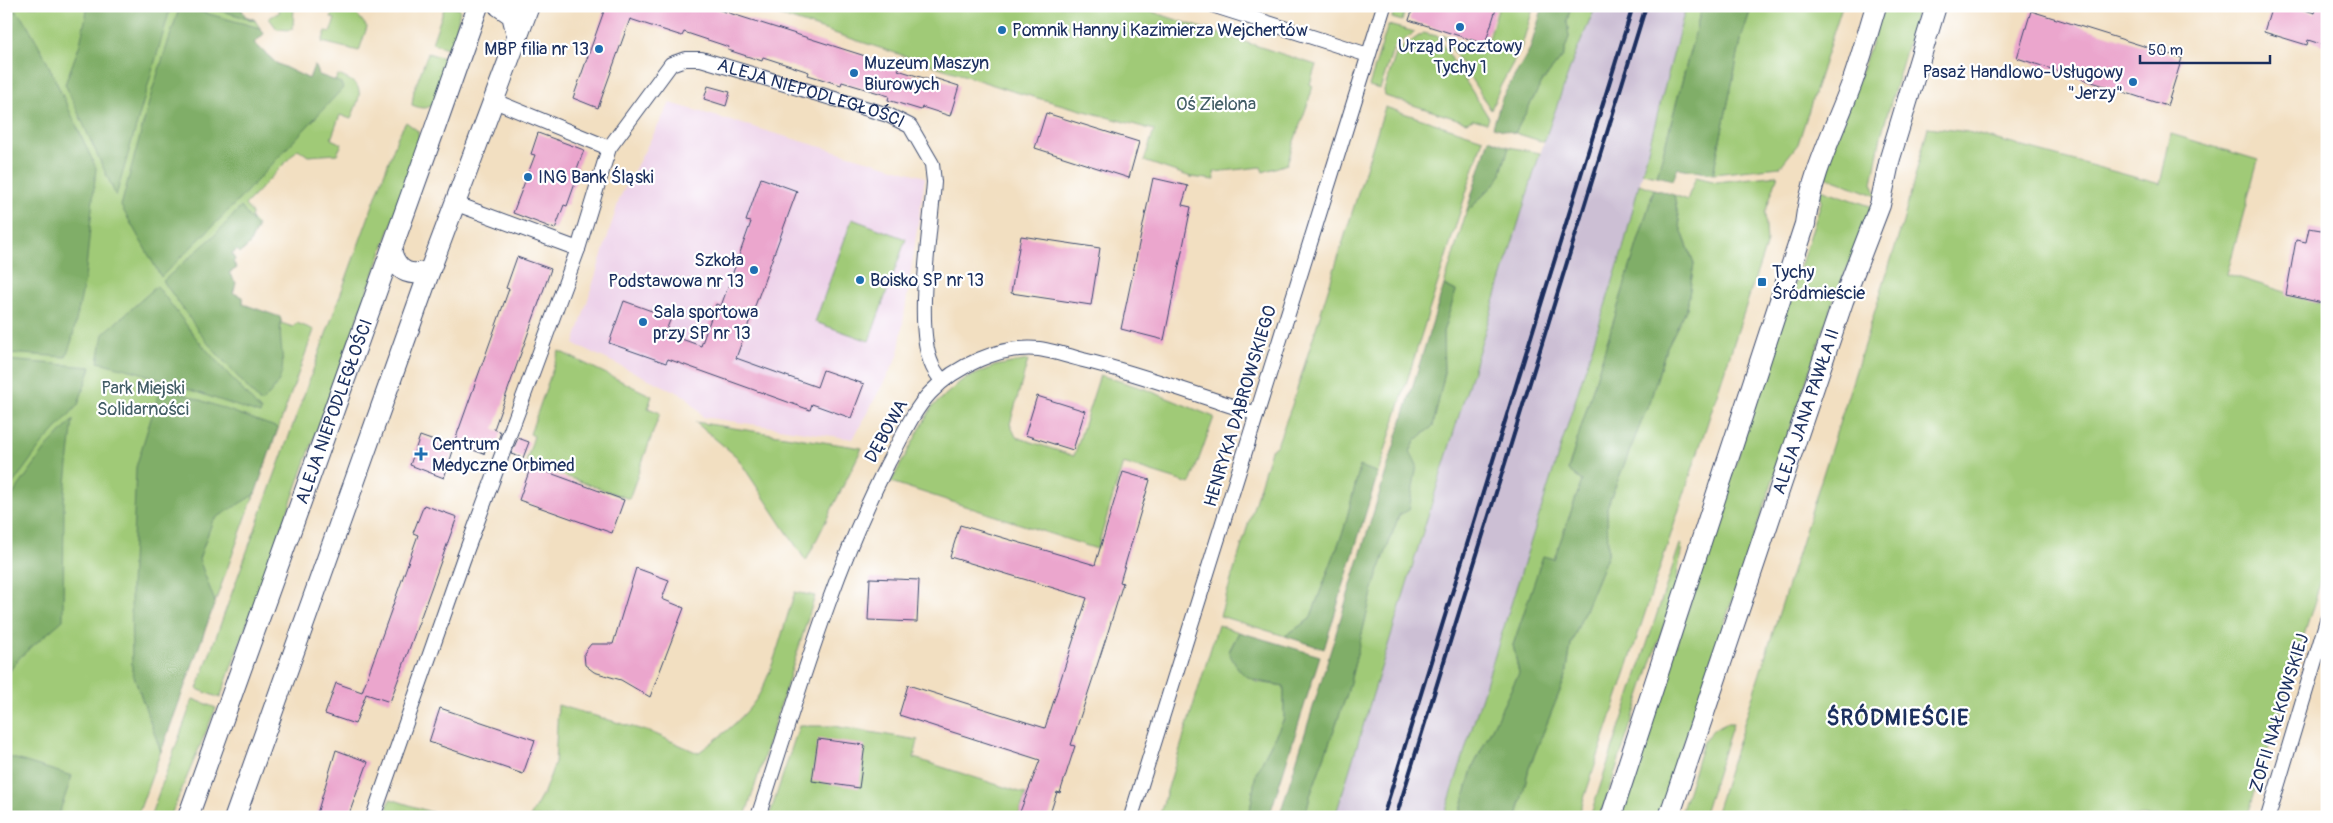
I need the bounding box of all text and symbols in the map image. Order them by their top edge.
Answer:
place label: Pomnik Hanny i Kazimierza Wejchertów [1012,19,1308,42]
marker: Urząd Pocztowy Tychy 1 [1454,21,1466,33]
marker: Pomnik Hanny i Kazimierza Wejchertów [996,24,1008,36]
scale bar [2140,32,2270,64]
place label: Urząd Pocztowy Tychy 1 [1398,35,1523,79]
place label: MBP filia nr 13 [484,38,589,61]
text: 50 m [2148,41,2183,60]
marker: MBP filia nr 13 [593,43,605,55]
place label: Muzeum Maszyn Biurowych [864,52,989,96]
street label: ALEJA NIEPODLEGŁOŚCI [715,54,908,134]
place label: Pasaż Handlowo-Usługowy "Jerzy" [1922,61,2123,105]
marker: Muzeum Maszyn Biurowych [848,67,860,79]
marker: Pasaż Handlowo-Usługowy "Jerzy" [2127,76,2139,88]
park label: Oś Zielona [1176,93,1256,116]
place label: ING Bank Śląski [538,166,654,189]
marker: ING Bank Śląski [522,171,534,183]
place label: Szkoła Podstawowa nr 13 [608,249,744,293]
place label: Tychy Śródmieście [1772,261,1865,305]
marker: Szkoła Podstawowa nr 13 [748,264,760,276]
place label: Boisko SP nr 13 [870,269,984,292]
marker: Boisko SP nr 13 [854,274,866,286]
marker: Tychy Śródmieście [1756,276,1768,288]
place label: Sala sportowa przy SP nr 13 [653,301,758,345]
street label: HENRYKA DĄBROWSKIEGO [1199,303,1282,510]
street label: ALEJA NIEPODLEGŁOŚCI [291,316,378,507]
marker: Sala sportowa przy SP nr 13 [637,316,649,328]
street label: ALEJA JANA PAWŁA II [1768,326,1845,497]
park label: Park Miejski Solidarności [97,377,189,421]
street label: DĘBOWA [860,395,913,467]
place label: Centrum Medyczne Orbimed [432,433,575,477]
marker: Centrum Medyczne Orbimed [414,447,428,461]
street label: ZOFII NAŁKOWSKIEJ [2244,631,2315,795]
district label: ŚRÓDMIEŚCIE [1826,703,1970,732]

